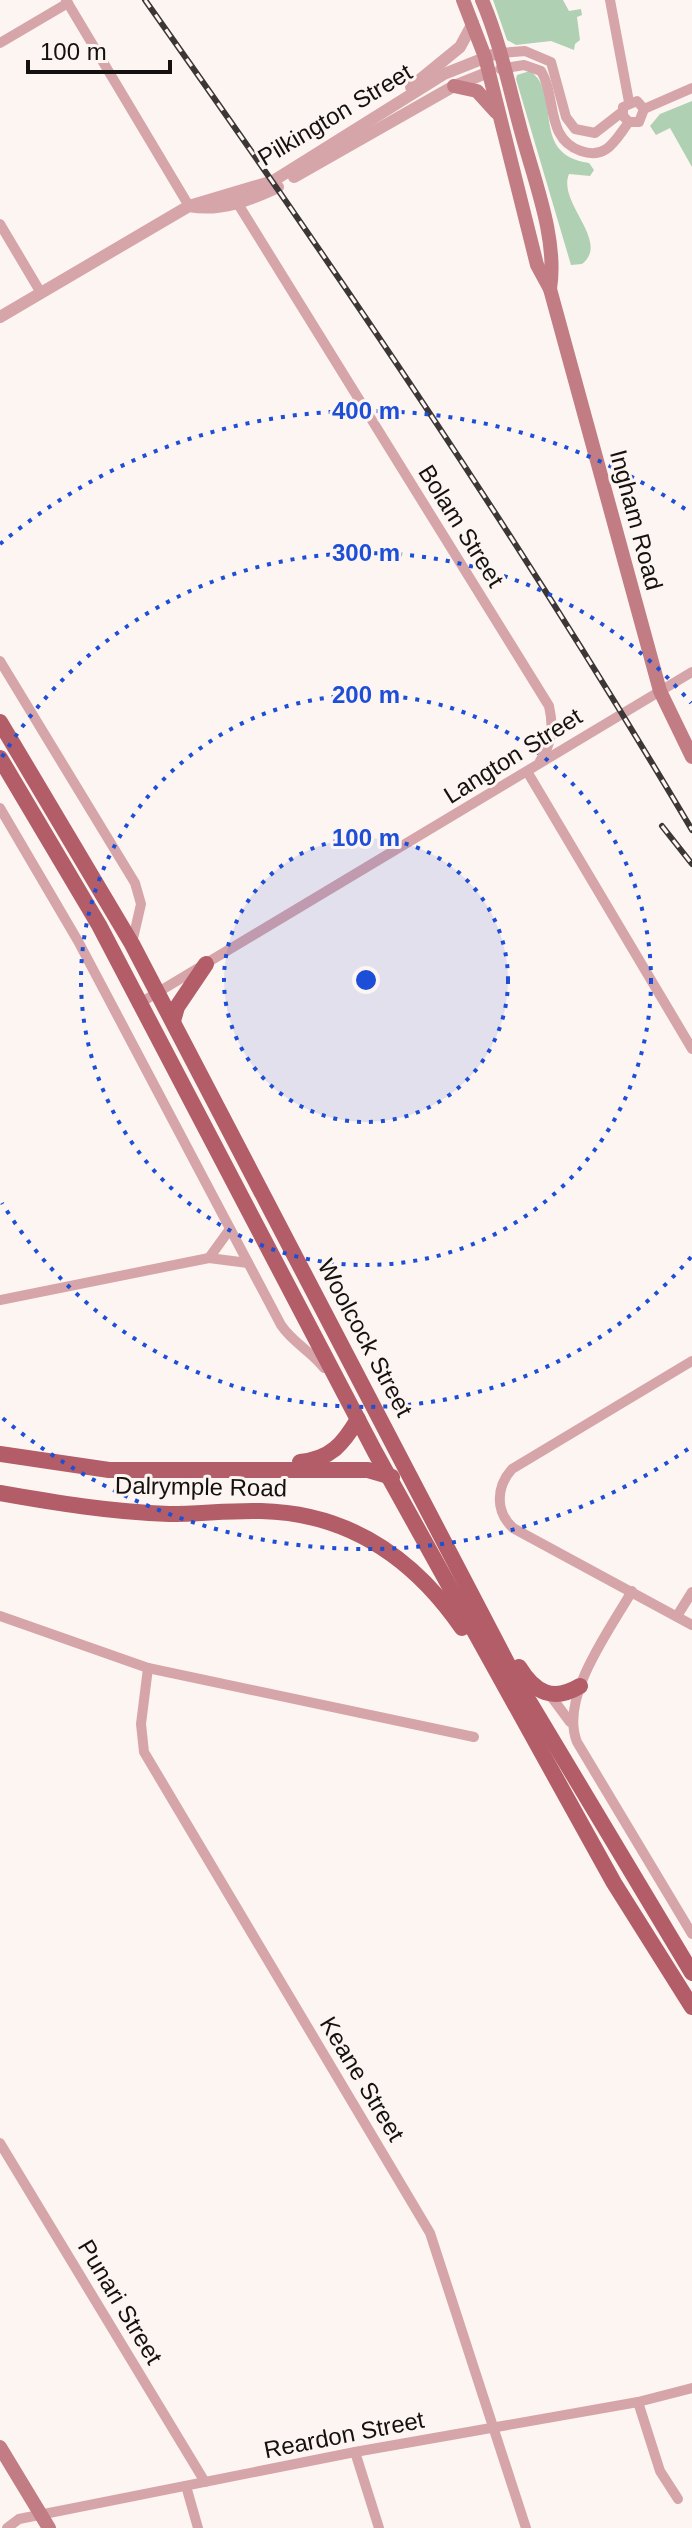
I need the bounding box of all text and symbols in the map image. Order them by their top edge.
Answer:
scale bar [28,24,170,74]
text: 100 m [40,38,107,65]
street label: Pilkington Street [253,58,417,171]
text: 400 m [332,397,400,424]
street label: Ingham Road [605,447,668,593]
street label: Bolam Street [413,460,510,592]
text: 300 m [332,539,400,566]
text: 200 m [332,681,400,708]
street label: Langton Street [439,702,587,809]
text: 100 m [332,824,400,851]
centre of rings [352,966,380,994]
street label: Woolcock Street [313,1254,418,1421]
street label: Dalrymple Road [115,1472,287,1501]
street label: Keane Street [315,2012,410,2146]
street label: Punari Street [73,2235,168,2369]
street label: Reardon Street [261,2406,427,2463]

